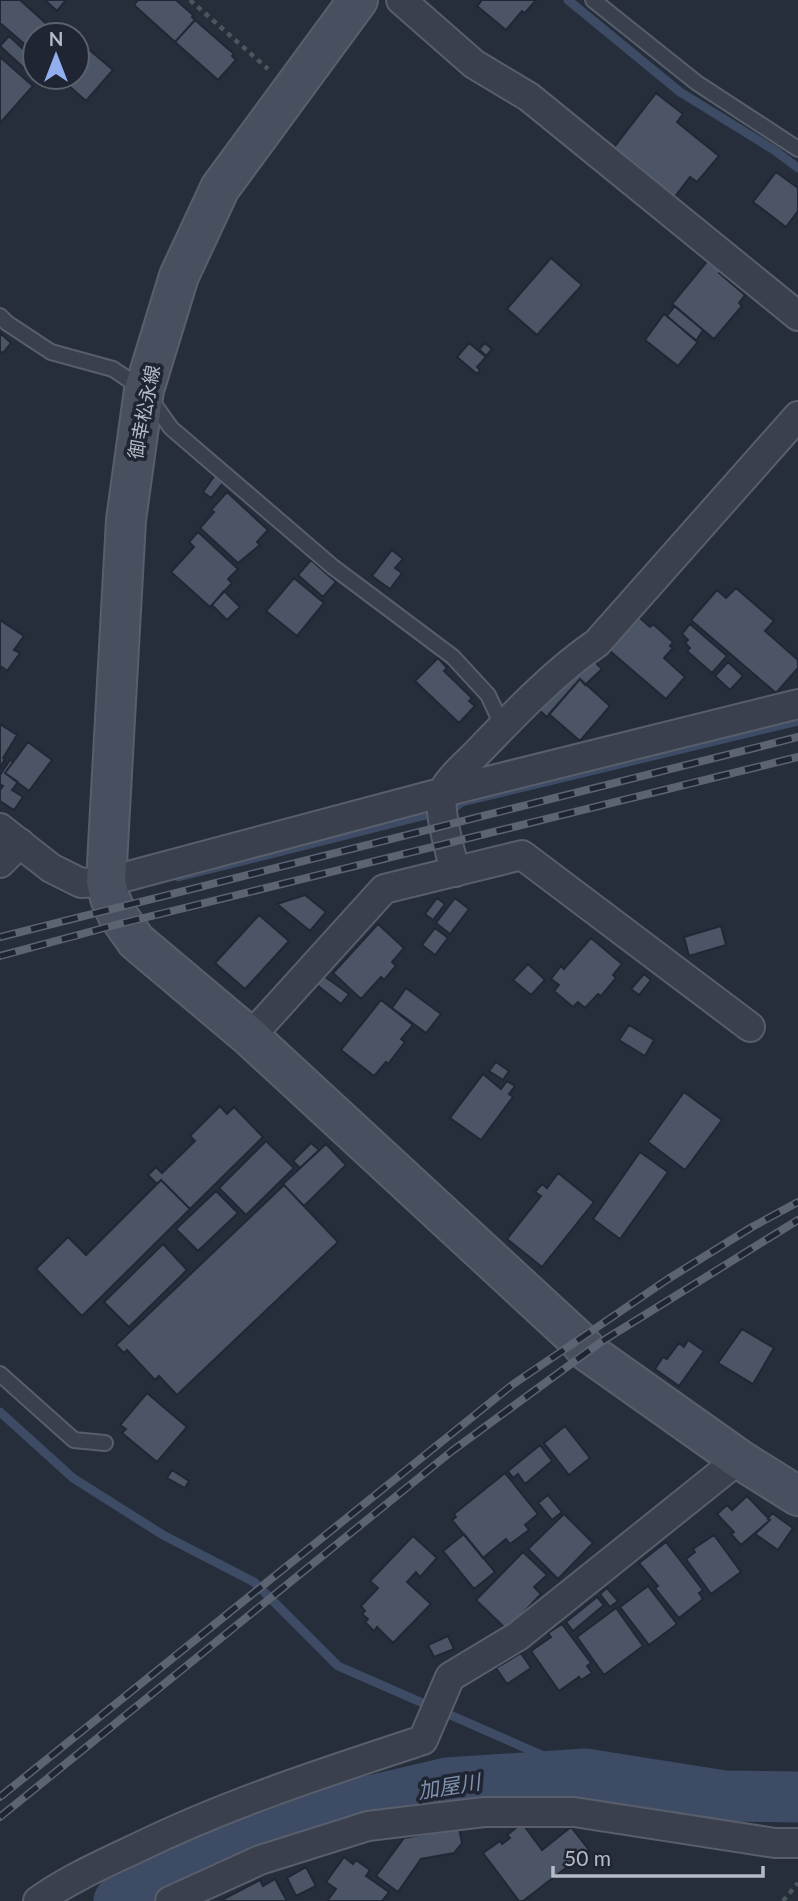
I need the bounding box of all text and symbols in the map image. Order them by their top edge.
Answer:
north arrow [21,21,91,91]
text: N [49,27,63,50]
street label: 御幸松永線 [123,363,164,461]
water label: 加屋川 [416,1768,484,1803]
scale bar [553,1834,763,1878]
text: 50 m [564,1845,611,1870]

